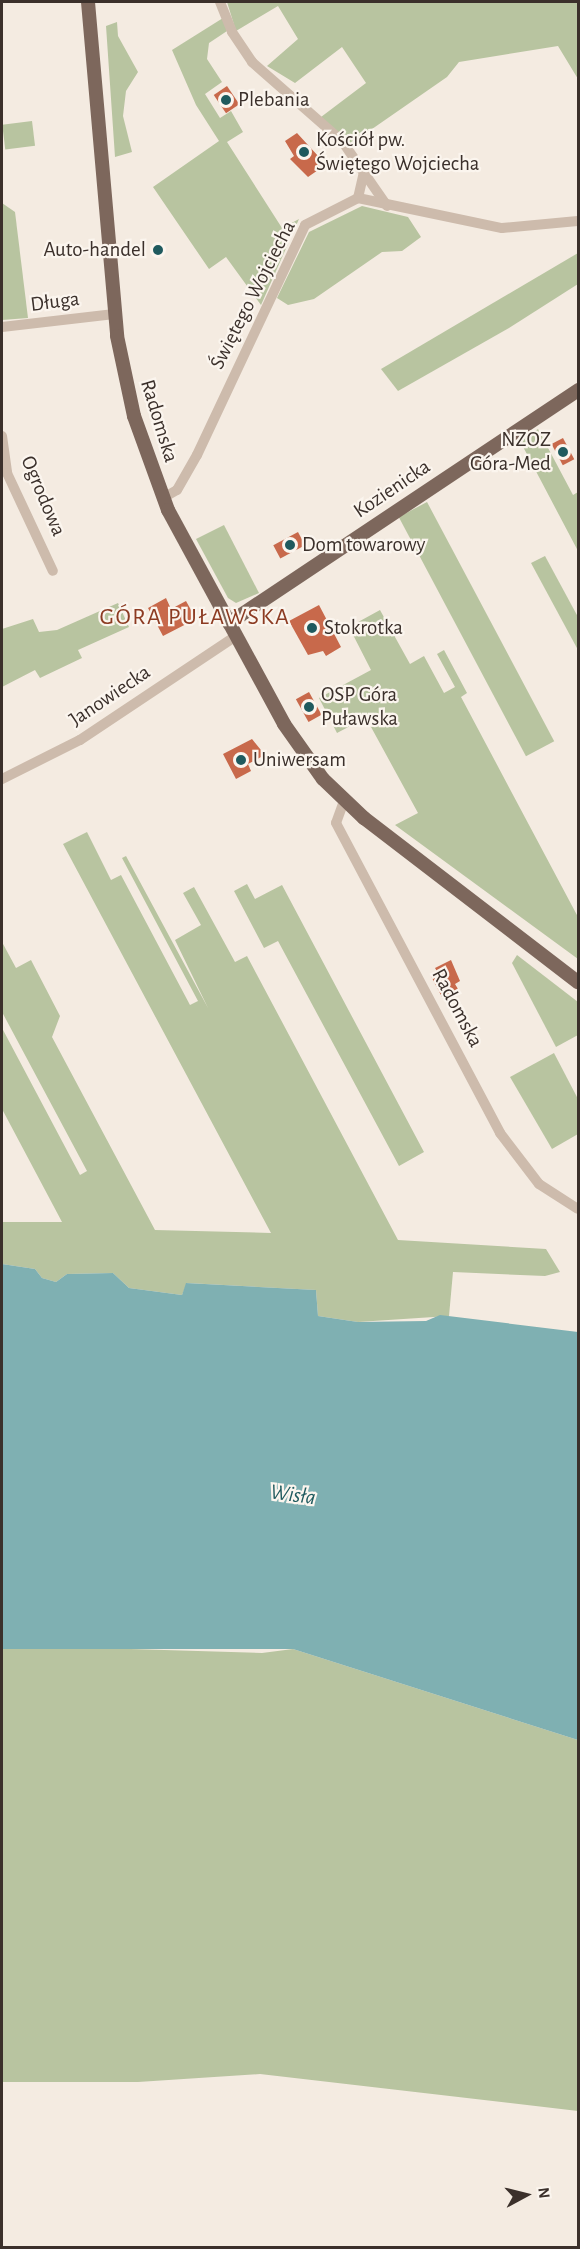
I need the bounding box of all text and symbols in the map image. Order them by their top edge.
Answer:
place label: Plebania [238,87,310,113]
marker: Plebania [219,93,233,107]
place label: Kościół pw. Świętego Wojciecha [316,127,480,177]
marker: Kościół pw. Świętego Wojciecha [297,145,311,159]
street label: Świętego Wojciecha [205,216,301,374]
place label: Auto-handel [43,237,146,263]
marker: Auto-handel [151,243,165,257]
street label: Długa [29,286,81,318]
street label: Radomska [134,377,184,465]
place label: NZOZ Góra-Med [470,427,551,477]
marker: NZOZ Góra-Med [556,445,570,459]
street label: Ogrodowa [15,452,71,540]
street label: Kozienicka [349,454,435,524]
place label: Dom towarowy [302,532,426,558]
marker: Dom towarowy [283,538,297,552]
district label: GÓRA PUŁAWSKA [100,604,290,632]
place label: Stokrotka [324,615,403,641]
marker: Stokrotka [305,621,319,635]
street label: Janowiecka [65,660,155,732]
place label: OSP Góra Puławska [321,682,398,732]
marker: OSP Góra Puławska [302,700,316,714]
place label: Uniwersam [253,747,346,773]
marker: Uniwersam [234,753,248,767]
street label: Radomska [426,964,488,1052]
water label: Wisła [269,1479,317,1511]
north arrow [496,2165,556,2225]
text: N [535,2186,552,2199]

